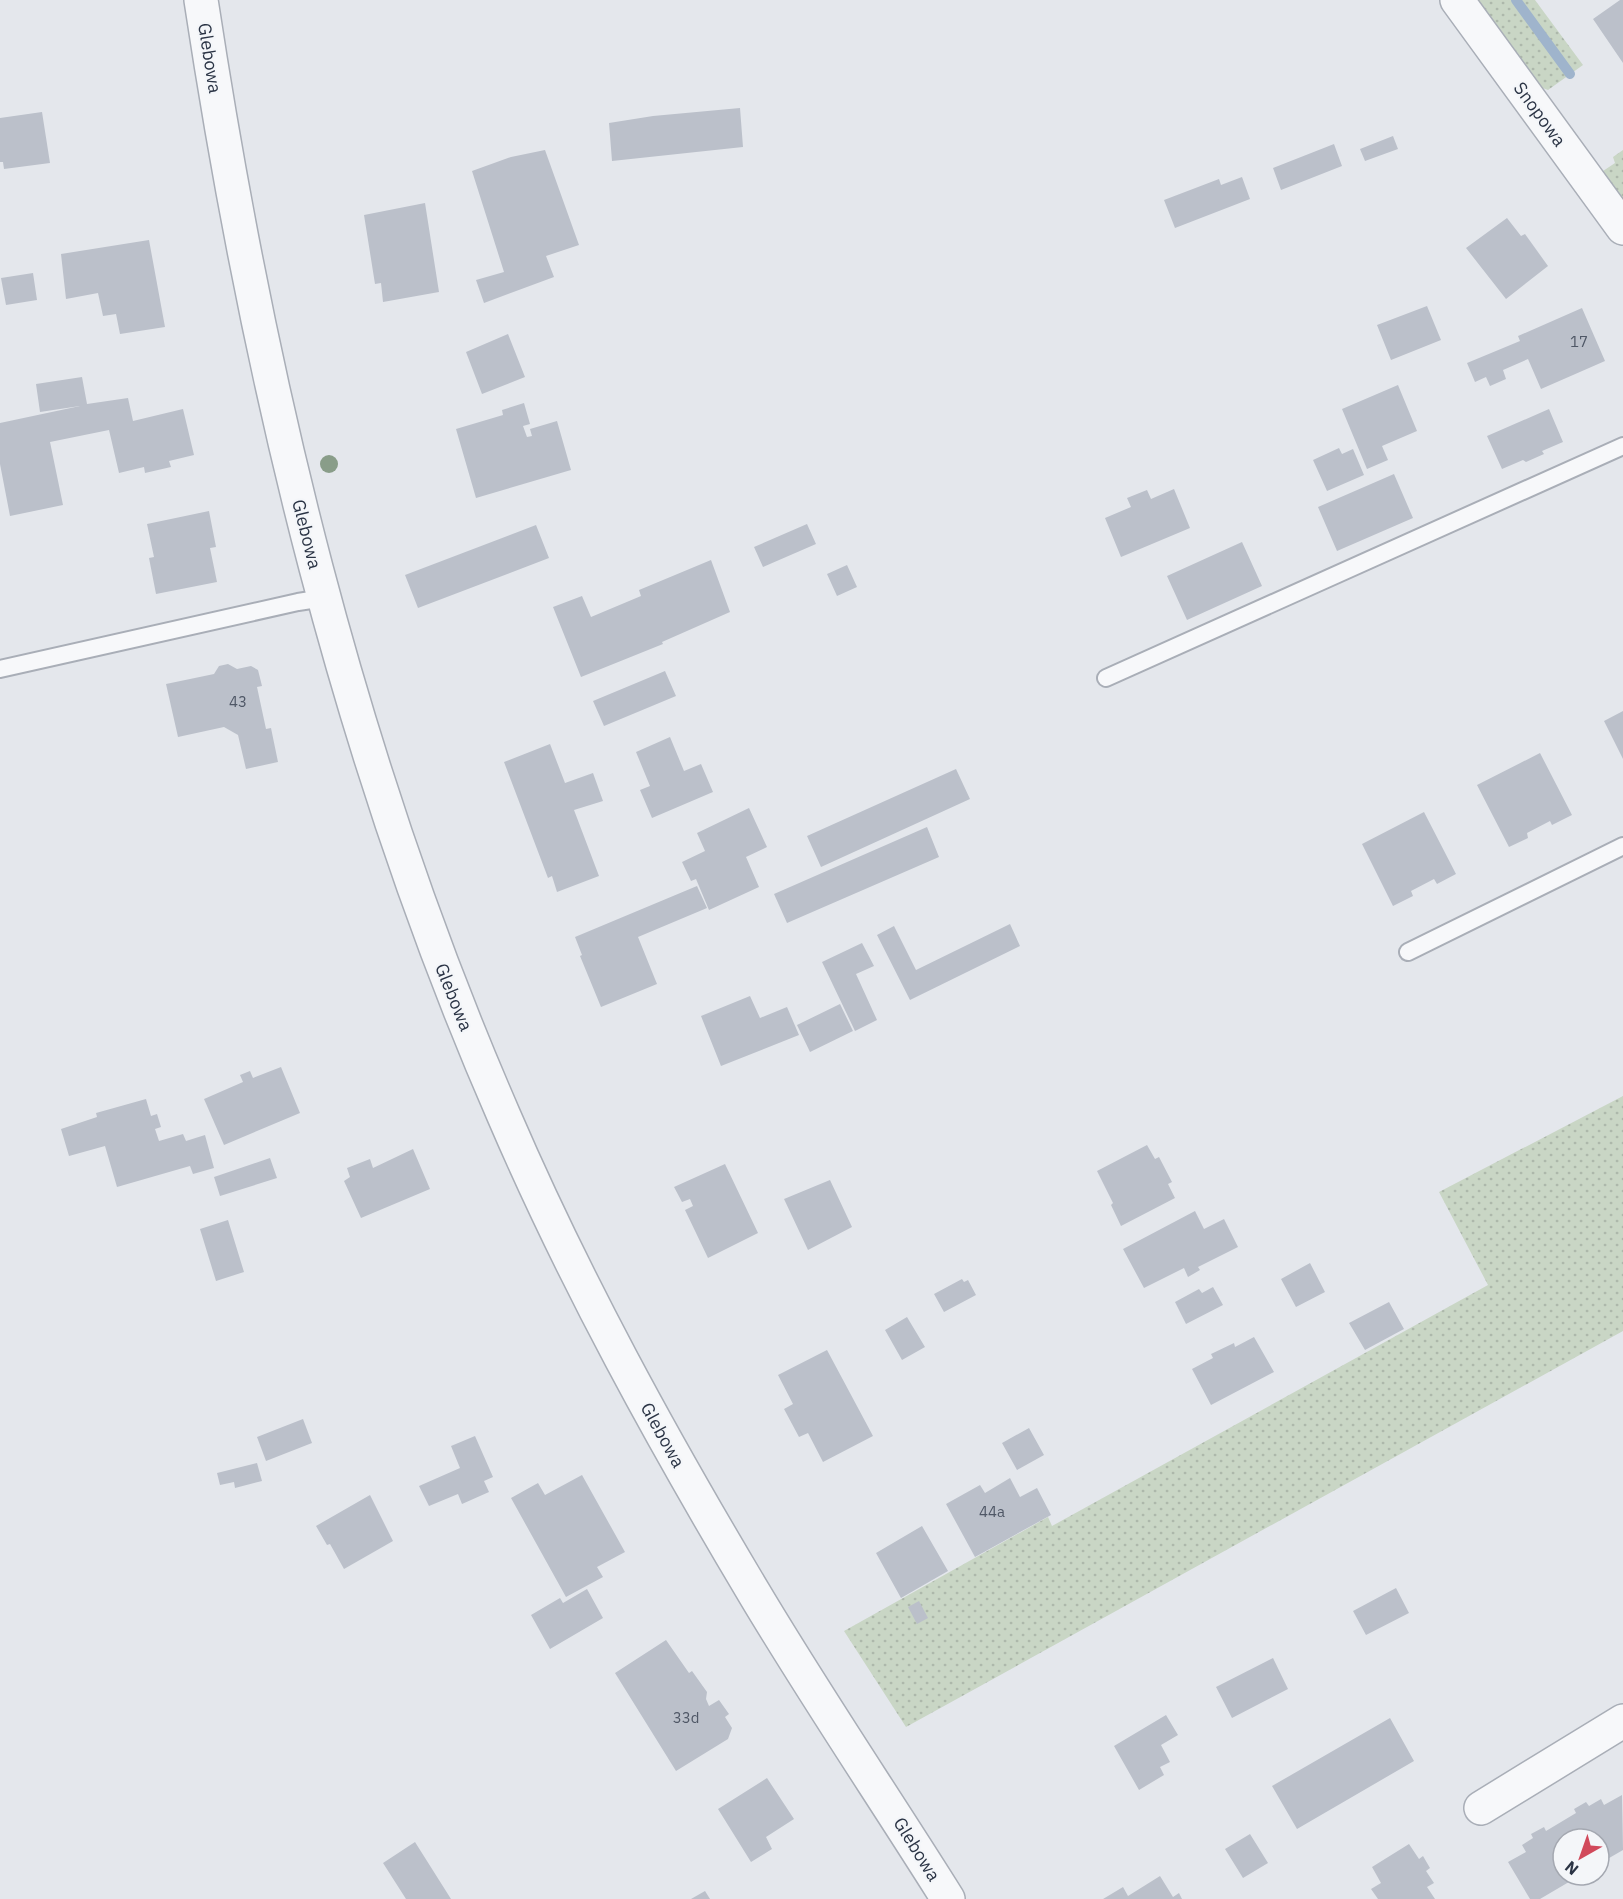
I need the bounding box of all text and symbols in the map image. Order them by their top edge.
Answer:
street label: Glebowa [193,21,227,95]
street label: Snopowa [1509,77,1571,151]
house number: 17 [1570,332,1588,351]
street label: Glebowa [287,497,327,572]
house number: 43 [229,692,247,711]
street label: Glebowa [430,960,478,1035]
street label: Glebowa [636,1398,690,1472]
house number: 44a [979,1502,1005,1521]
house number: 33d [673,1708,699,1727]
street label: Glebowa [888,1813,946,1886]
north arrow [1551,1827,1611,1887]
text: N [1560,1857,1582,1880]

